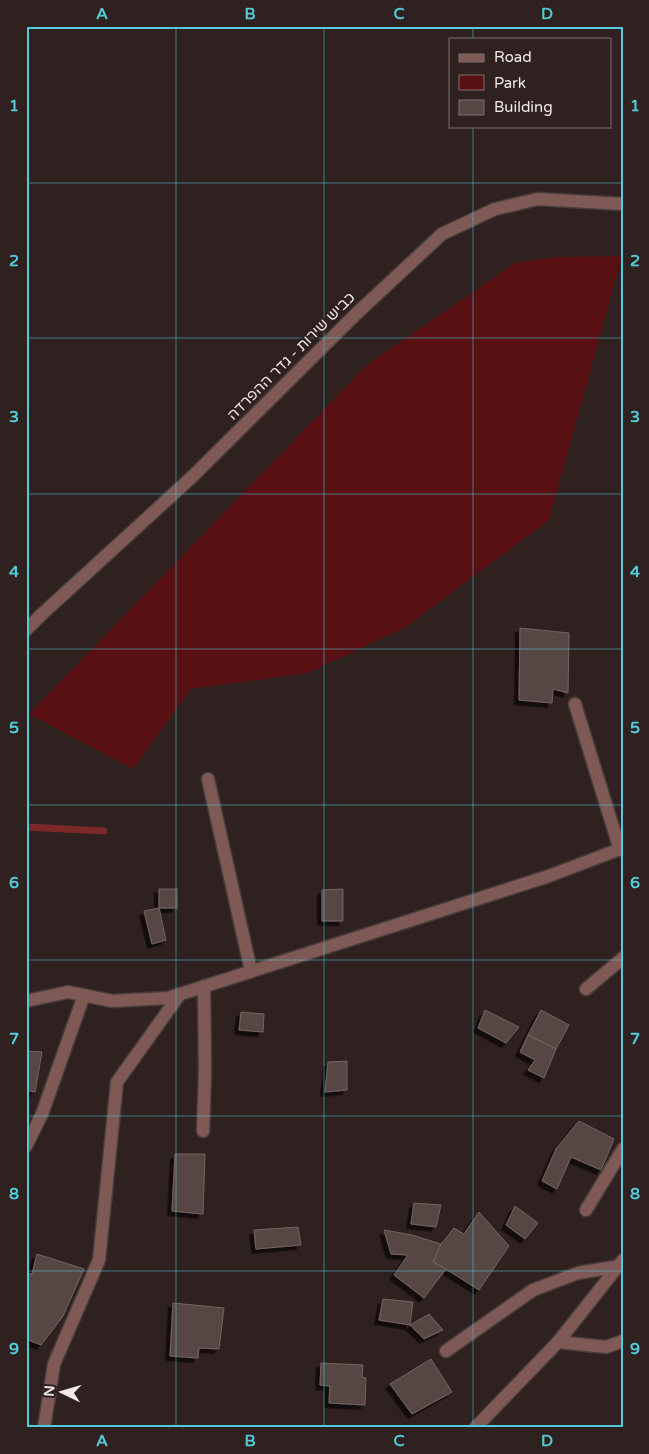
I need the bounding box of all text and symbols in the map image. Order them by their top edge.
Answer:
text: A [96,4,108,24]
text: B [244,4,256,24]
text: C [393,4,405,24]
text: D [541,4,553,24]
legend [449,38,612,128]
text: Road [494,48,532,66]
text: Park [494,74,526,92]
text: 1 [9,96,19,116]
text: 1 [630,96,640,116]
text: Building [494,98,553,116]
text: 2 [9,251,19,271]
text: 2 [630,251,640,271]
street label: כביש שירות - גדר ההפרדה [223,288,359,424]
text: 3 [9,407,19,427]
text: 3 [630,407,640,427]
text: 4 [9,562,19,582]
text: 4 [630,562,640,582]
text: 5 [9,718,19,738]
text: 5 [630,718,640,738]
text: 6 [9,873,19,893]
text: 6 [630,873,640,893]
text: 7 [9,1029,19,1049]
text: 7 [630,1029,640,1049]
text: 8 [9,1184,19,1204]
text: 8 [630,1184,640,1204]
text: 9 [9,1339,19,1359]
text: 9 [630,1339,640,1359]
north arrow [38,1366,88,1416]
text: N [41,1385,59,1397]
text: A [96,1431,108,1451]
text: B [244,1431,256,1451]
text: C [393,1431,405,1451]
text: D [541,1431,553,1451]

